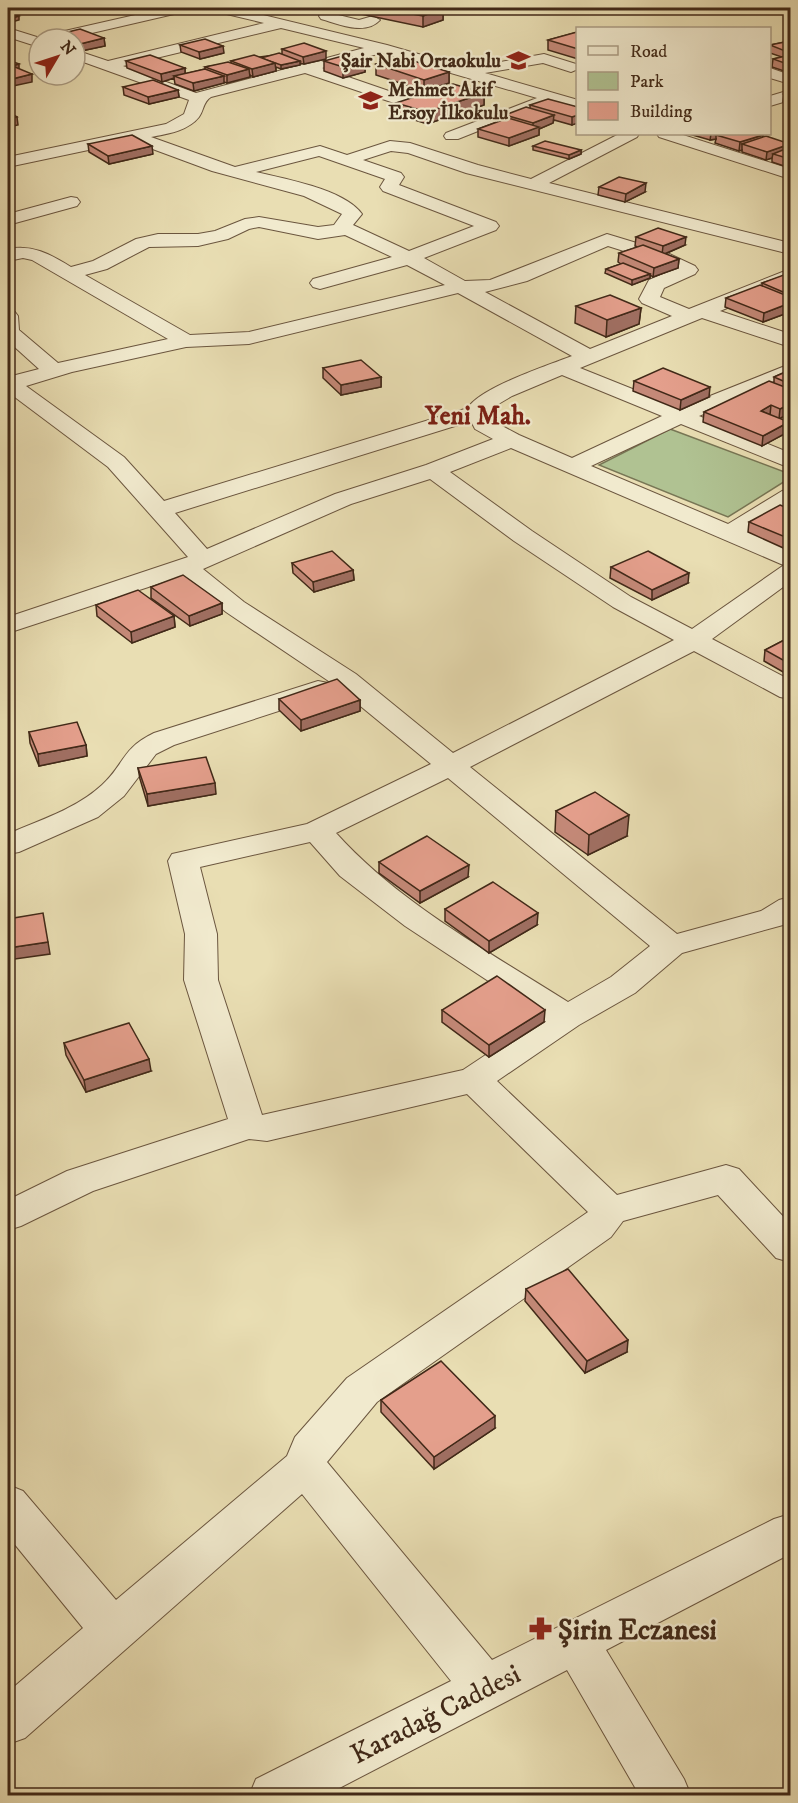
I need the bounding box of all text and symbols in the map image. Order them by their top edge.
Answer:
north arrow [27,27,87,87]
legend [576,27,771,135]
text: N [56,37,80,60]
text: Road [630,41,667,63]
school or university icon: Şair Nabi Ortaokulu [506,47,532,73]
place label: Şair Nabi Ortaokulu [341,49,501,74]
text: Park [630,71,664,93]
place label: Mehmet Akif Ersoy İlkokulu [388,78,509,126]
school or university icon: Mehmet Akif Ersoy İlkokulu [357,87,383,113]
text: Building [630,101,692,123]
district label: Yeni Mah. [424,400,531,433]
place label: Şirin Eczanesi [558,1613,717,1648]
pharmacy icon: Şirin Eczanesi [527,1616,553,1642]
street label: Karadağ Caddesi [345,1657,526,1772]

